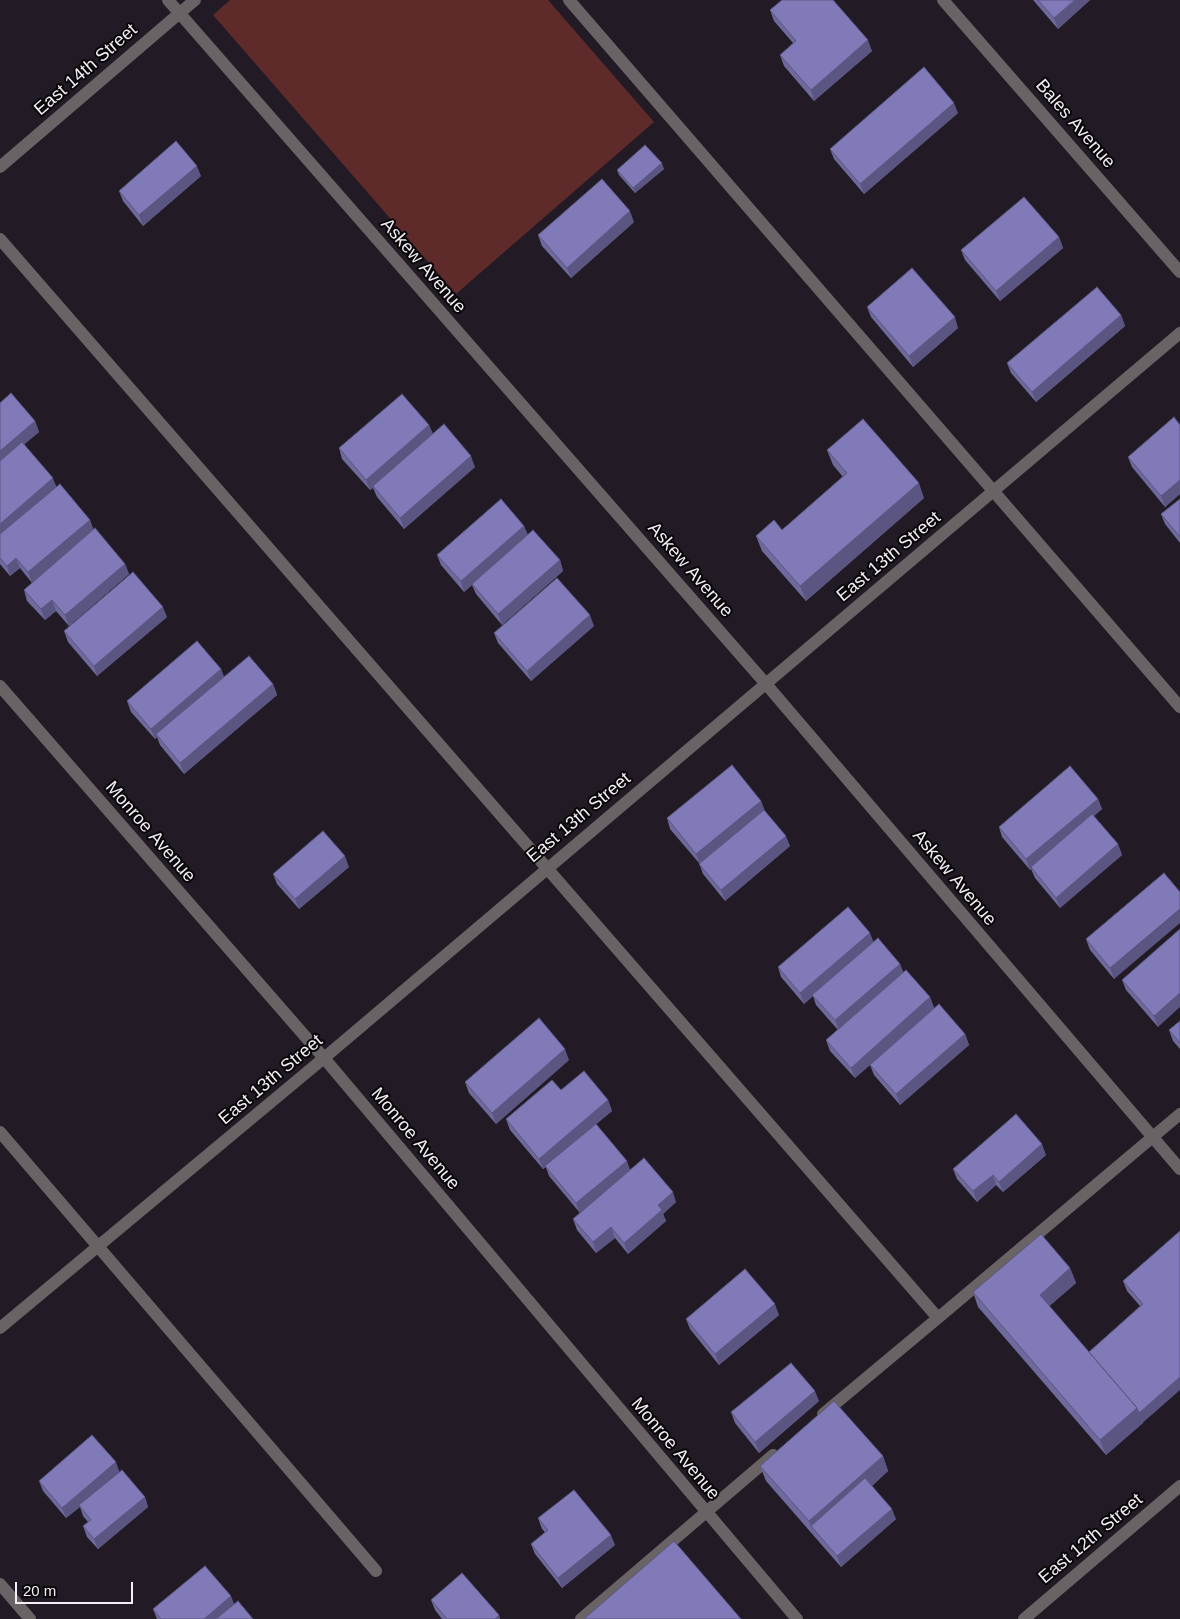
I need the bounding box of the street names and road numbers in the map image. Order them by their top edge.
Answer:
street label: East 14th Street [30,20,142,120]
street label: Bales Avenue [1031,75,1119,173]
street label: Askew Avenue [376,214,470,318]
street label: East 13th Street [833,507,945,607]
street label: Askew Avenue [643,518,737,622]
street label: East 13th Street [523,768,635,868]
street label: Monroe Avenue [100,777,200,887]
street label: Askew Avenue [908,826,1000,930]
street label: East 13th Street [215,1030,327,1130]
street label: Monroe Avenue [366,1084,464,1194]
street label: Monroe Avenue [626,1394,724,1504]
street label: East 12th Street [1035,1489,1147,1589]

